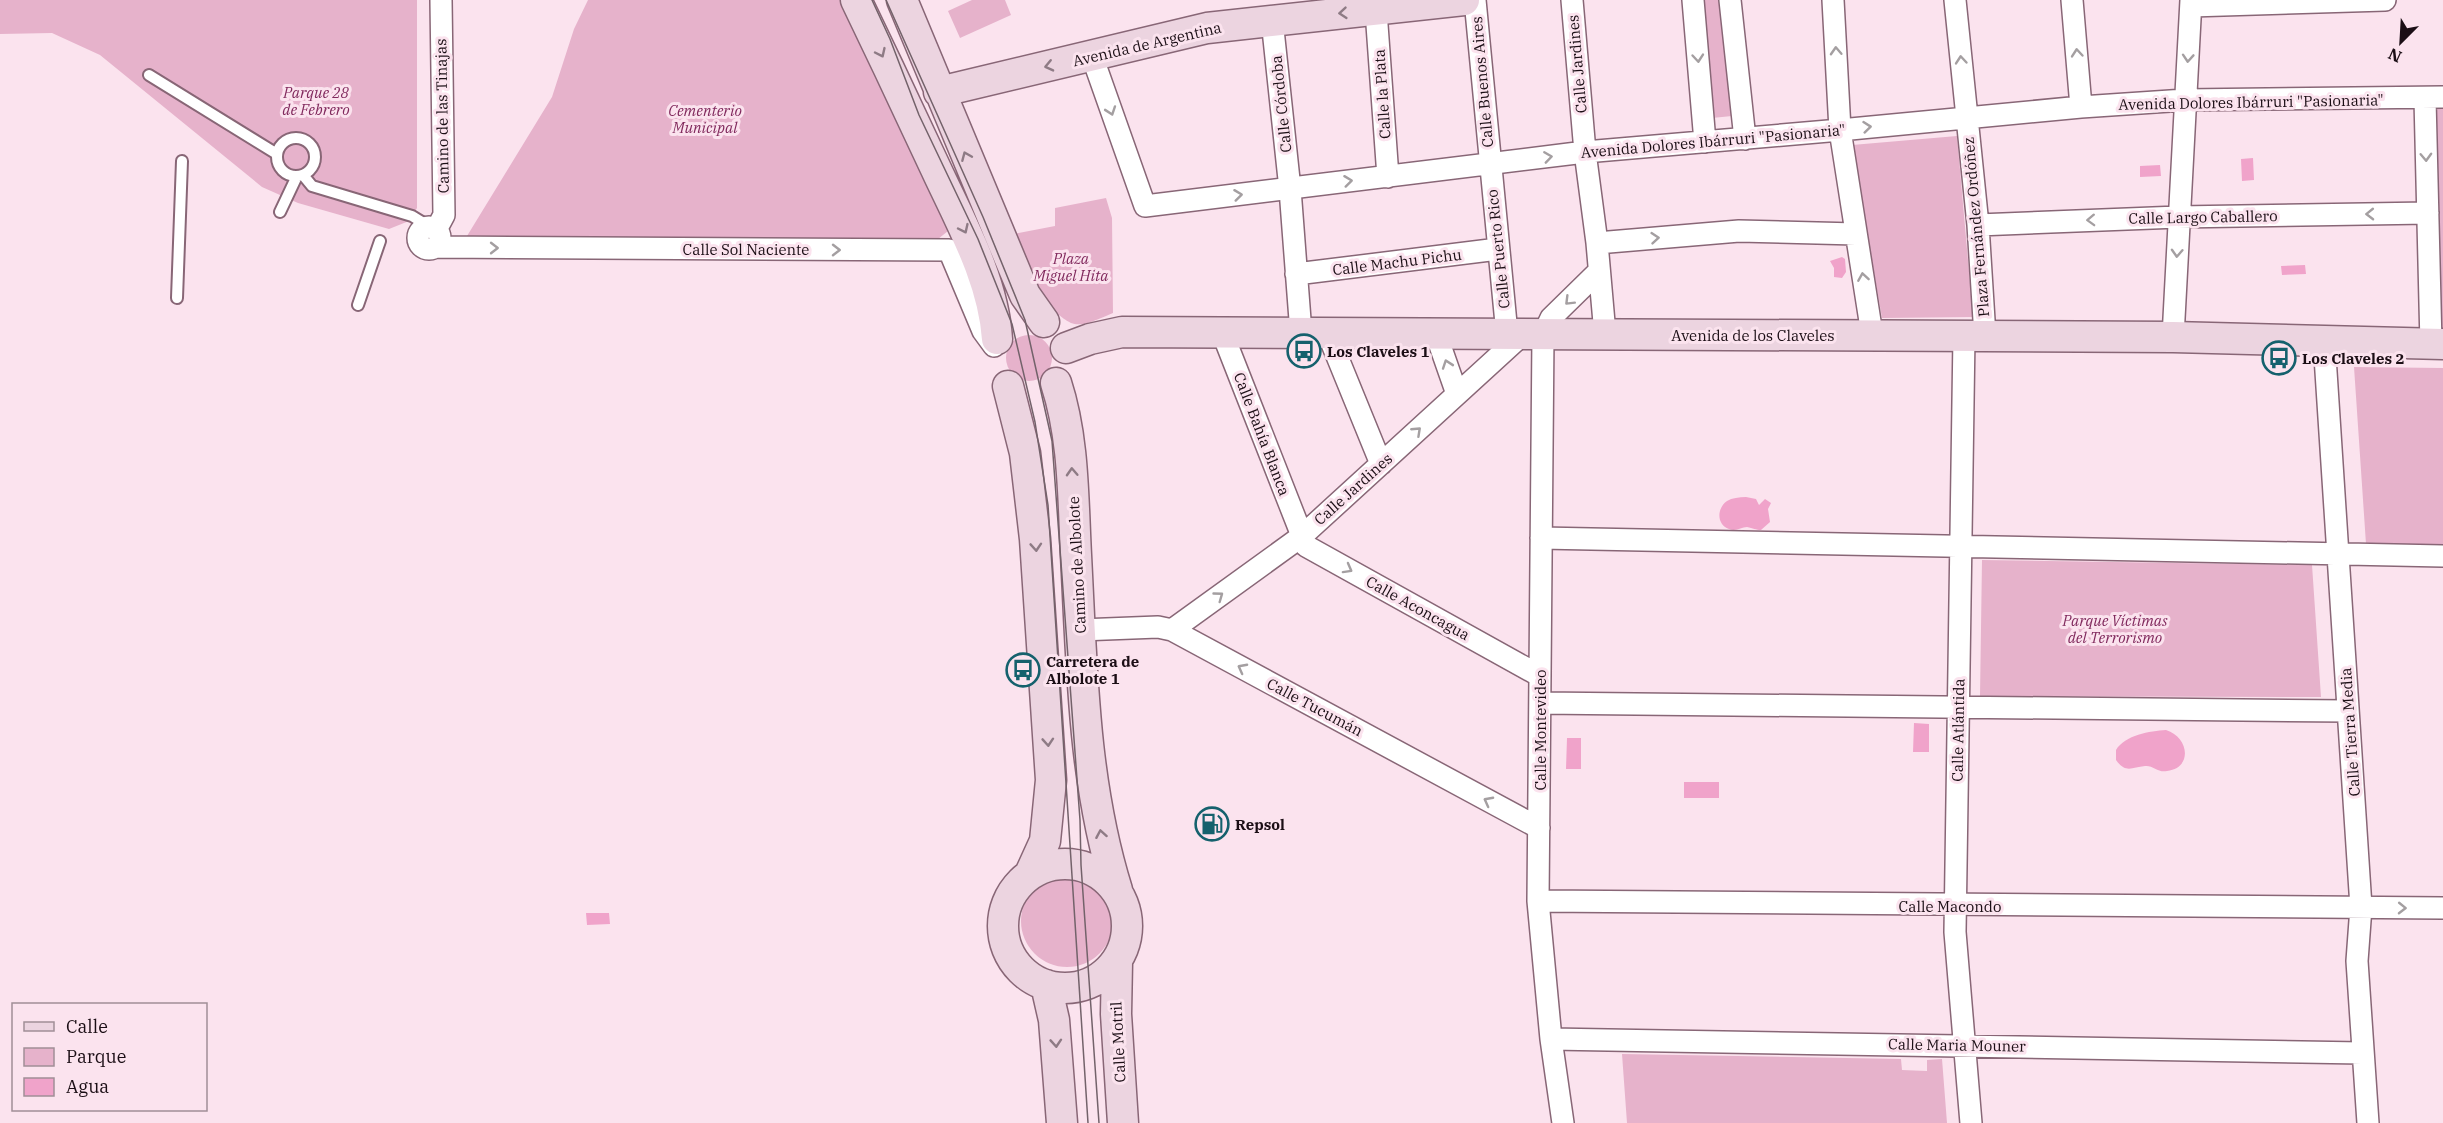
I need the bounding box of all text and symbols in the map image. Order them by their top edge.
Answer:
one-way arrow [1339,7,1348,20]
north arrow [2371,12,2431,72]
street label: Calle Jardines [1563,14,1591,114]
street label: Calle Buenos Aires [1467,16,1497,148]
street label: Avenida de Argentina [1071,18,1223,70]
street label: Camino de las Tinajas [431,38,453,194]
text: N [2385,44,2405,67]
one-way arrow [874,46,886,57]
one-way arrow [1830,47,1843,56]
street label: Calle la Plata [1369,49,1395,139]
one-way arrow [2071,49,2084,58]
street label: Calle Córdoba [1266,54,1296,154]
one-way arrow [1691,54,1704,63]
one-way arrow [2181,54,2194,63]
one-way arrow [1955,56,1968,65]
one-way arrow [1044,59,1054,72]
park label: Parque 28 de Febrero [282,83,350,119]
street label: Avenida Dolores Ibárruri "Pasionaria" [2118,90,2384,114]
park label: Cementerio Municipal [668,101,742,137]
one-way arrow [1104,105,1117,116]
street label: Avenida Dolores Ibárruri "Pasionaria" [1580,120,1846,162]
one-way arrow [1863,122,1872,134]
street label: Plaza Fernández Ordóñez [1959,136,1993,318]
one-way arrow [961,151,973,162]
one-way arrow [1543,151,1552,163]
one-way arrow [2420,153,2433,162]
one-way arrow [1344,176,1353,188]
street label: Calle Puerto Rico [1482,188,1514,310]
one-way arrow [1234,189,1243,202]
street label: Calle Largo Caballero [2128,206,2278,228]
one-way arrow [2365,208,2374,220]
one-way arrow [2086,214,2095,227]
one-way arrow [957,223,969,234]
one-way arrow [1651,232,1660,245]
street label: Calle Sol Naciente [683,240,809,259]
one-way arrow [490,242,499,254]
one-way arrow [832,244,841,256]
street label: Calle Machu Pichu [1331,245,1463,279]
park label: Plaza Miguel Hita [1033,249,1109,285]
one-way arrow [2170,249,2183,258]
one-way arrow [1857,272,1869,281]
one-way arrow [1565,294,1575,305]
street label: Avenida de los Claveles [1671,326,1835,345]
bus stop icon: Los Claveles 1 [1286,333,1322,369]
bus stop icon: Los Claveles 2 [2261,340,2297,376]
place label: Los Claveles 1 [1327,342,1430,361]
place label: Los Claveles 2 [2302,349,2405,368]
one-way arrow [1441,359,1454,370]
street label: Calle Bahía Blanca [1230,370,1294,498]
one-way arrow [1410,427,1421,438]
street label: Calle Jardines [1310,449,1396,529]
one-way arrow [1065,468,1078,477]
street label: Camino de Albolote [1064,496,1090,634]
one-way arrow [1029,542,1042,551]
one-way arrow [1342,562,1352,573]
street label: Calle Aconcagua [1363,572,1473,644]
one-way arrow [1213,592,1224,603]
park label: Parque Víctimas del Terrorismo [2061,611,2168,647]
bus stop icon: Carretera de Albolote 1 [1005,652,1041,688]
place label: Carretera de Albolote 1 [1046,652,1139,688]
one-way arrow [1238,664,1248,675]
street label: Calle Tierra Media [2336,667,2364,797]
street label: Calle Montevideo [1531,669,1550,791]
street label: Calle Tucumán [1264,674,1367,741]
street label: Calle Atlántida [1948,678,1968,782]
one-way arrow [1041,737,1054,746]
one-way arrow [1483,797,1494,808]
fuel station icon: Repsol [1194,806,1230,842]
place label: Repsol [1235,815,1285,834]
one-way arrow [1095,829,1108,839]
street label: Calle Macondo [1899,897,2001,916]
one-way arrow [2398,902,2407,914]
street label: Calle Motril [1106,1001,1130,1083]
legend [12,1003,207,1111]
text: Calle [66,1015,108,1038]
street label: Calle Maria Mouner [1888,1034,2026,1056]
one-way arrow [1049,1038,1062,1047]
text: Parque [66,1045,126,1068]
text: Agua [66,1075,109,1098]

